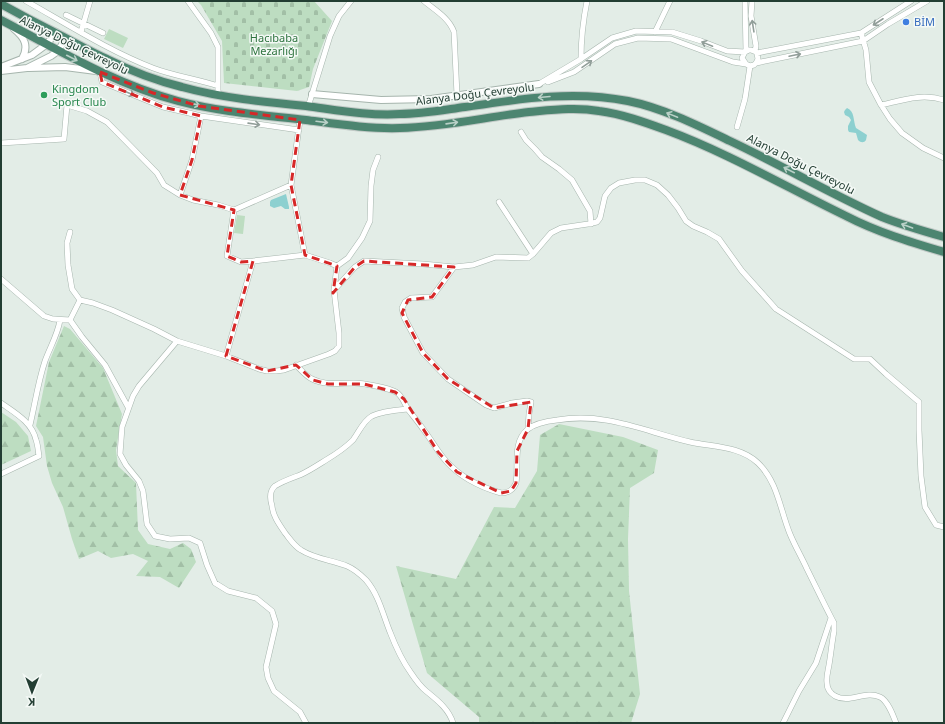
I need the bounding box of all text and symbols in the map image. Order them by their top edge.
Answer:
street label: Alanya Doğu Çevreyolu [17,12,131,77]
place label: BİM [914,14,935,29]
marker: BİM [901,17,911,27]
one-way arrow [873,18,884,26]
one-way arrow [749,20,757,33]
park label: Hacıbaba Mezarlığı [250,30,298,58]
one-way arrow [701,39,713,47]
one-way arrow [788,51,801,59]
one-way arrow [66,55,78,62]
one-way arrow [582,60,593,68]
street label: Alanya Doğu Çevreyolu [415,79,535,108]
place label: Kingdom Sport Club [52,81,106,109]
marker: Kingdom Sport Club [39,90,49,100]
one-way arrow [122,90,134,97]
one-way arrow [538,93,551,100]
one-way arrow [187,101,200,109]
one-way arrow [666,111,678,118]
one-way arrow [315,118,328,126]
one-way arrow [445,119,458,127]
one-way arrow [247,120,260,128]
street label: Alanya Doğu Çevreyolu [745,130,858,197]
one-way arrow [783,166,795,174]
one-way arrow [901,221,913,229]
north arrow [12,672,52,712]
text: K [27,695,36,710]

